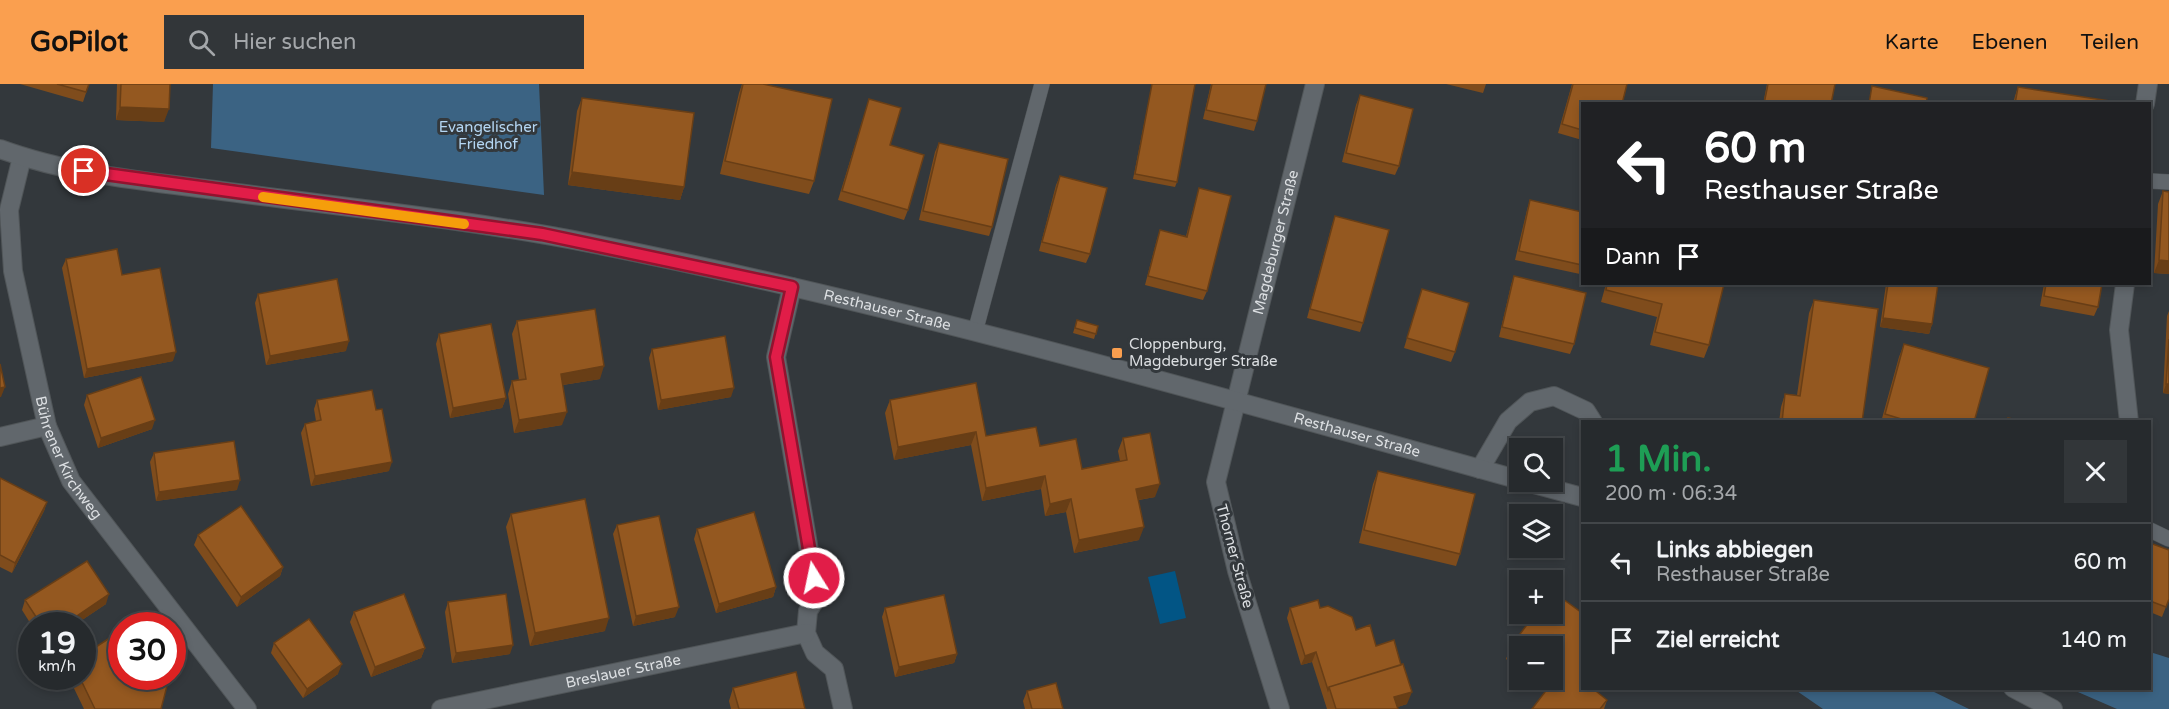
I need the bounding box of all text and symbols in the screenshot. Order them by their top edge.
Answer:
search box [164,15,584,69]
text: GoPilot [30,25,128,59]
icon: search [185,26,218,59]
text: Hier suchen [233,29,356,55]
text: Karte [1885,30,1939,55]
text: Ebenen [1972,30,2048,55]
text: Teilen [2081,30,2139,55]
park label: Evangelischer Friedhof [439,118,538,153]
text: 60 m [1704,123,1806,174]
icon: left [1605,126,1683,204]
pin [58,145,109,196]
icon: arrive [67,154,100,187]
street label: Magdeburger Straße [1249,168,1302,317]
text: Resthauser Straße [1704,174,1939,207]
icon: arrive [1672,240,1705,273]
text: Dann [1605,244,1660,270]
street label: Resthauser Straße [822,286,953,334]
place label: Cloppenburg, Magdeburger Straße [1129,335,1278,370]
marker: Cloppenburg, Magdeburger Straße [1110,346,1124,360]
street label: Bührener Kirchweg [32,394,106,523]
street label: Resthauser Straße [1292,409,1422,461]
map controls [1509,438,1563,690]
button: search [1509,438,1563,492]
text: 1 Min. [1605,438,1712,481]
button: close [2064,440,2127,503]
text: 200 m · 06:34 [1605,482,1737,506]
street label: Thorner Straße [1212,502,1258,610]
button: layers [1509,504,1563,558]
text: Links abbiegen [1656,537,1814,563]
position arrow [782,546,846,610]
icon: left [1605,546,1638,579]
text: 60 m [2073,549,2127,575]
text: Resthauser Straße [1656,563,1830,587]
button: + [1509,570,1563,624]
speed limit sign: 30 [108,612,186,690]
icon: arrive [1605,624,1638,657]
text: 19 [38,625,76,662]
text: Ziel erreicht [1656,627,1779,653]
text: 140 m [2060,627,2127,653]
button: − [1509,636,1563,690]
street label: Breslauer Straße [564,650,682,692]
text: km/h [38,657,76,675]

